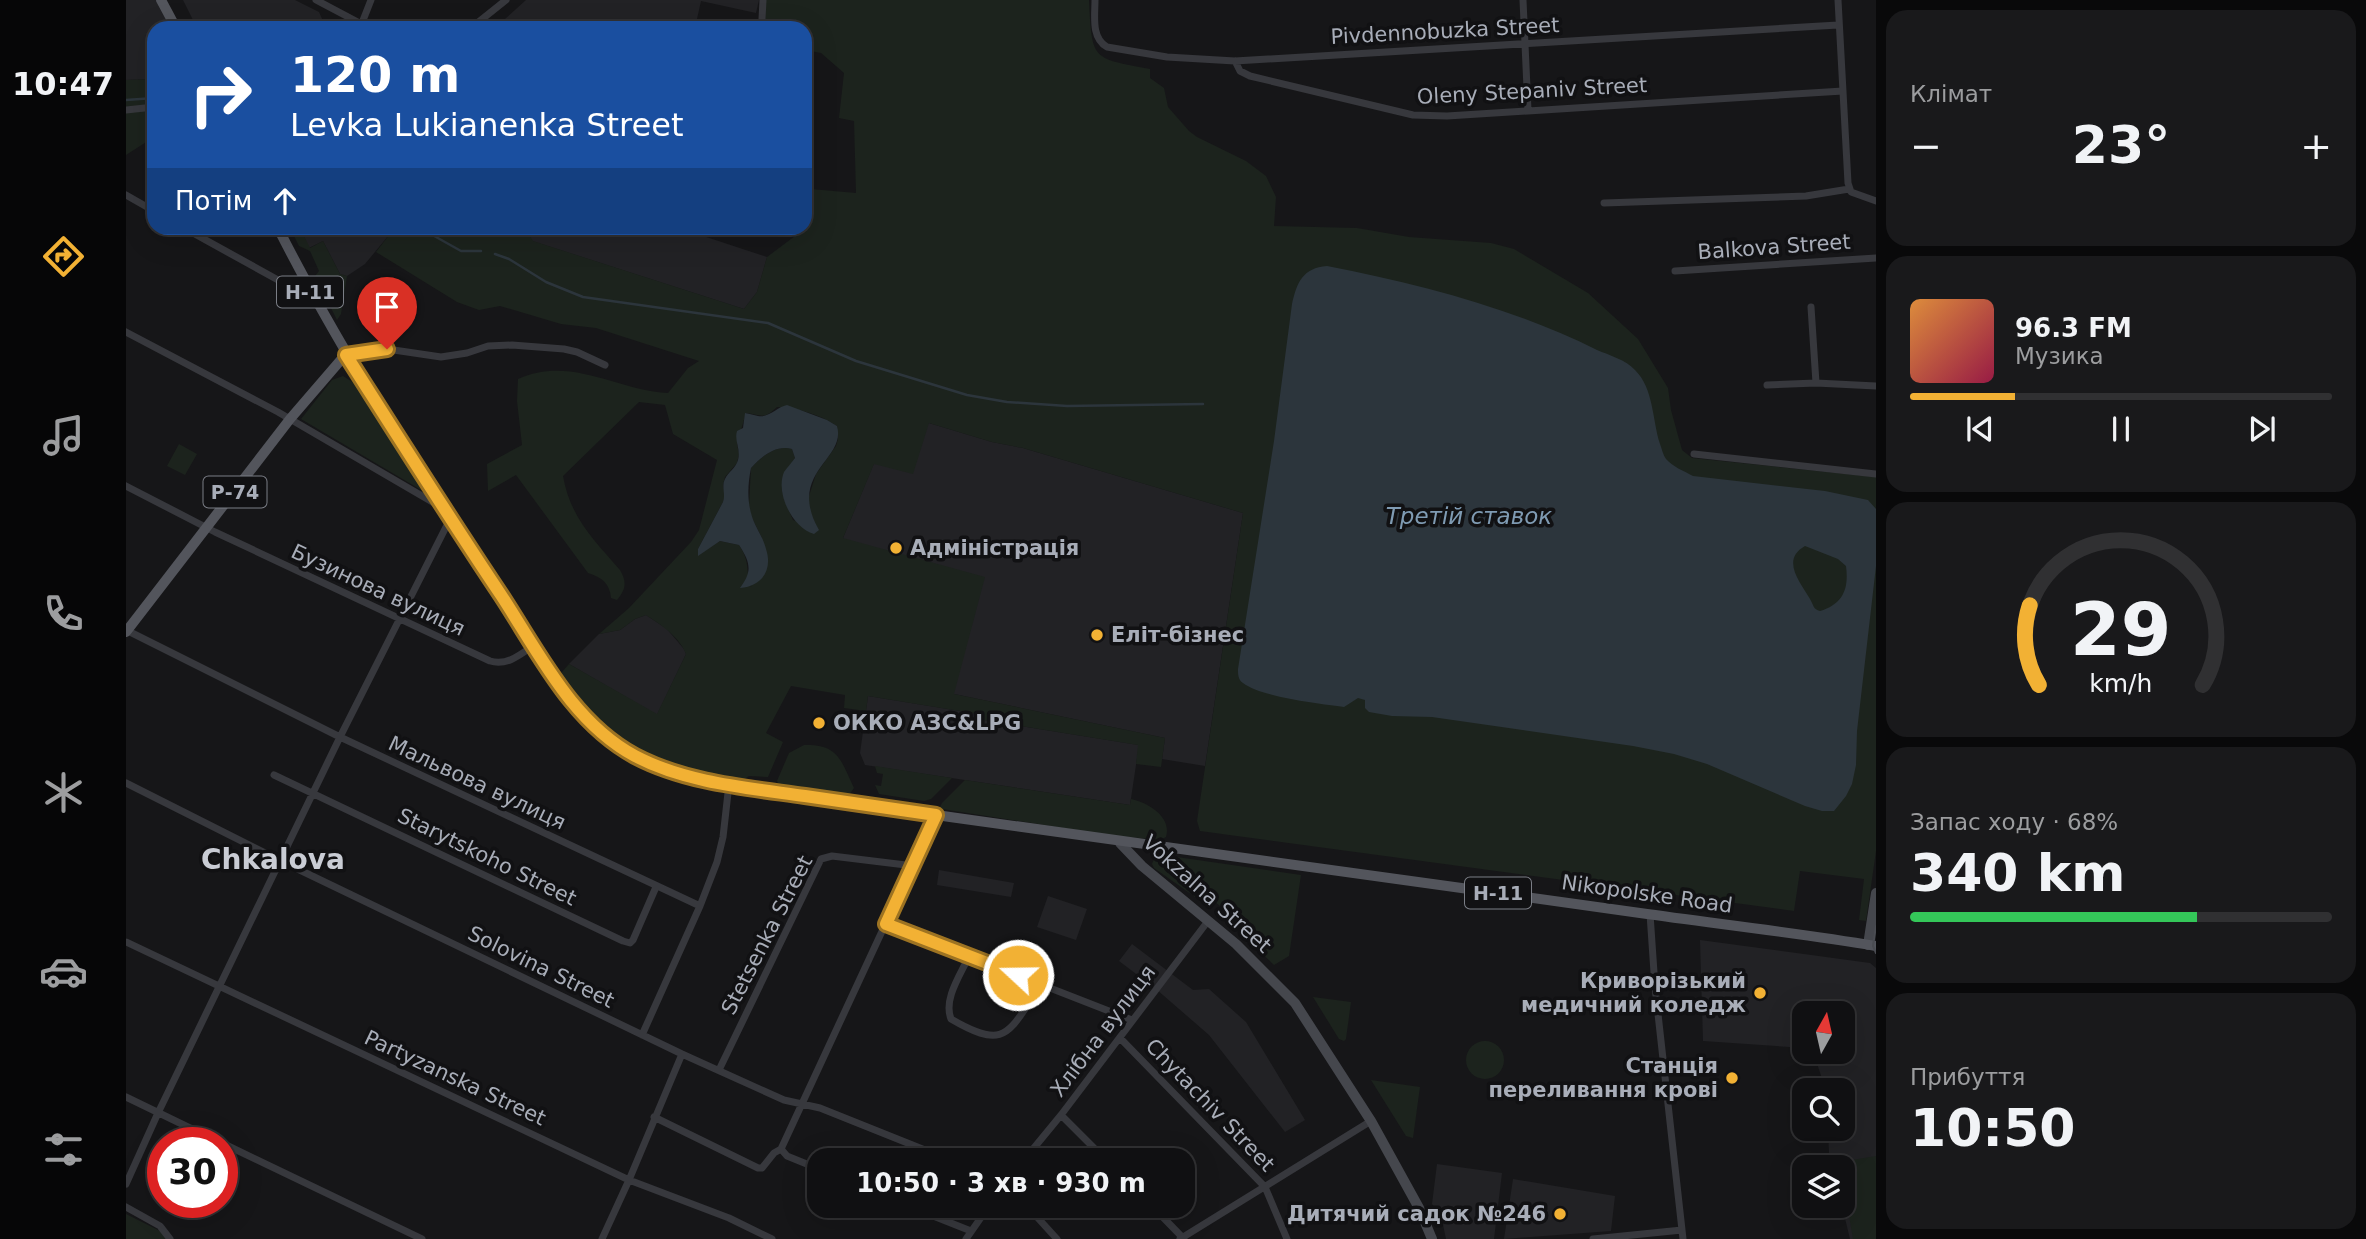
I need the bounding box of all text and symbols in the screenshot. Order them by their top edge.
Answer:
street label: Pivdennobuzka Street [1330,13,1560,49]
text: 120 m [290,47,460,104]
icon: right [175,49,266,140]
text: 10:47 [12,65,114,103]
street label: Oleny Stepaniv Street [1416,73,1648,109]
text: Клімат [1910,81,1992,107]
text: Levka Lukianenka Street [290,106,683,144]
text: 23° [2072,115,2170,175]
text: − [1910,124,1942,168]
text: + [2300,124,2332,168]
icon: ahead [266,182,304,220]
text: Потім [175,186,252,216]
street label: Balkova Street [1697,230,1851,264]
icon: directions [39,232,88,281]
road number: Н-11 [277,276,343,308]
pin [357,277,417,349]
icon: arrive [368,288,406,326]
text: 96.3 FM [2015,313,2132,343]
text: Музика [2015,343,2104,369]
icon: previous [1961,410,1999,448]
icon: pause [2102,410,2140,448]
icon: next [2243,410,2281,448]
icon: music [39,411,88,460]
road number: Р-74 [204,477,266,508]
water label: Третій ставок [1386,503,1552,529]
place label: Адміністрація [910,536,1079,560]
street label: Бузинова вулиця [287,539,469,641]
marker: Адміністрація [888,540,904,556]
text: 29 [2070,588,2172,673]
icon: phone [39,589,88,638]
place label: Еліт-бізнес [1111,623,1244,647]
marker: Еліт-бізнес [1089,627,1105,643]
text: km/h [2089,669,2153,698]
place label: ОККО АЗС&LPG [833,711,1021,735]
marker: ОККО АЗС&LPG [811,715,827,731]
street label: Мальвова вулиця [385,731,569,835]
icon: climate [39,768,88,817]
street label: Starytskoho Street [394,803,580,911]
text: Запас ходу · 68% [1910,809,2118,835]
street label: Vokzalna Street [1138,830,1276,958]
district label: Chkalova [201,843,345,876]
text: 340 km [1910,843,2125,903]
street label: Stetsenka Street [717,852,817,1018]
street label: Nikopolske Road [1560,870,1734,918]
road number: Н-11 [1465,878,1531,908]
street label: Solovina Street [464,921,618,1013]
position arrow [981,938,1055,1012]
icon: car [39,947,88,996]
street label: Хлібна вулиця [1046,960,1160,1102]
place label: Криворізький медичний коледж [1521,969,1746,1017]
marker: Криворізький медичний коледж [1752,985,1768,1001]
north arrow [1792,1001,1855,1064]
map controls [1792,1001,1855,1218]
street label: Partyzanska Street [361,1025,549,1131]
street label: Chytachiv Street [1141,1034,1279,1176]
place label: Станція переливання крові [1488,1054,1718,1102]
text: Прибуття [1910,1064,2025,1090]
marker: Станція переливання крові [1724,1070,1740,1086]
button: search [1792,1078,1855,1141]
text: 10:50 [1910,1098,2076,1158]
icon: filters [39,1125,88,1174]
speed limit sign: 30 [147,1127,238,1218]
button: layers [1792,1155,1855,1218]
text: 10:50 · 3 хв · 930 m [856,1168,1146,1198]
place label: Дитячий садок №246 [1287,1202,1546,1226]
marker: Дитячий садок №246 [1552,1206,1568,1222]

